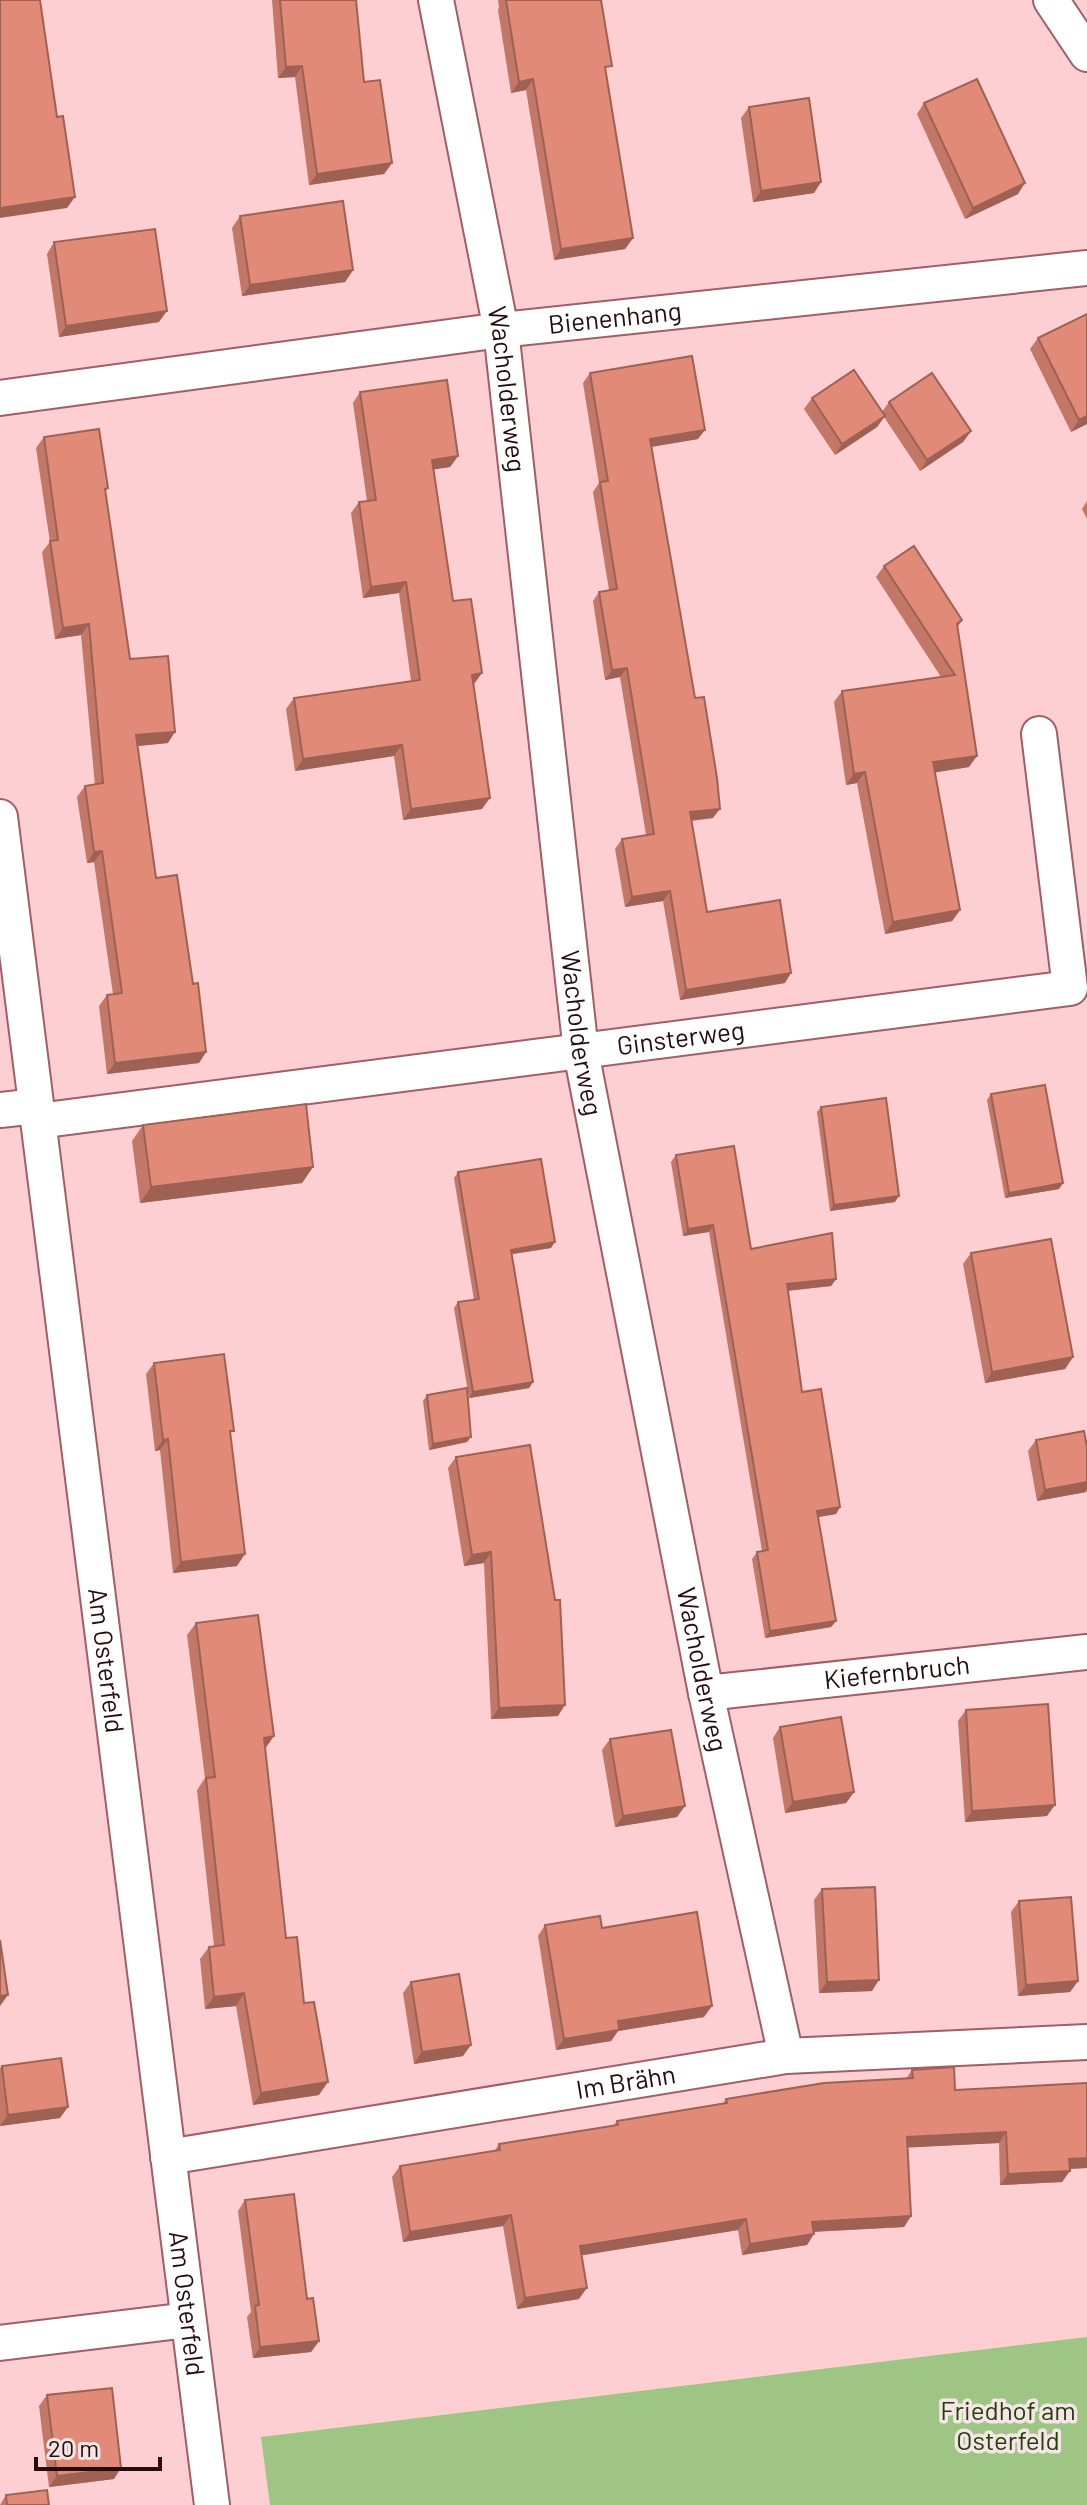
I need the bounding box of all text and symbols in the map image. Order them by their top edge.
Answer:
street label: Bienenhang [546,294,683,339]
street label: Wacholderweg [483,303,534,474]
street label: Wacholderweg [556,949,610,1118]
street label: Ginsterweg [615,1013,746,1060]
street label: Wacholderweg [672,1585,735,1754]
street label: Am Osterfeld [83,1586,132,1735]
street label: Kiefernbruch [822,1648,971,1694]
street label: Im Brähn [574,2057,678,2104]
street label: Am Osterfeld [164,2229,213,2378]
park label: Friedhof am Osterfeld [940,2394,1076,2455]
scale bar [36,2421,160,2471]
text: 20 m [48,2433,99,2462]

